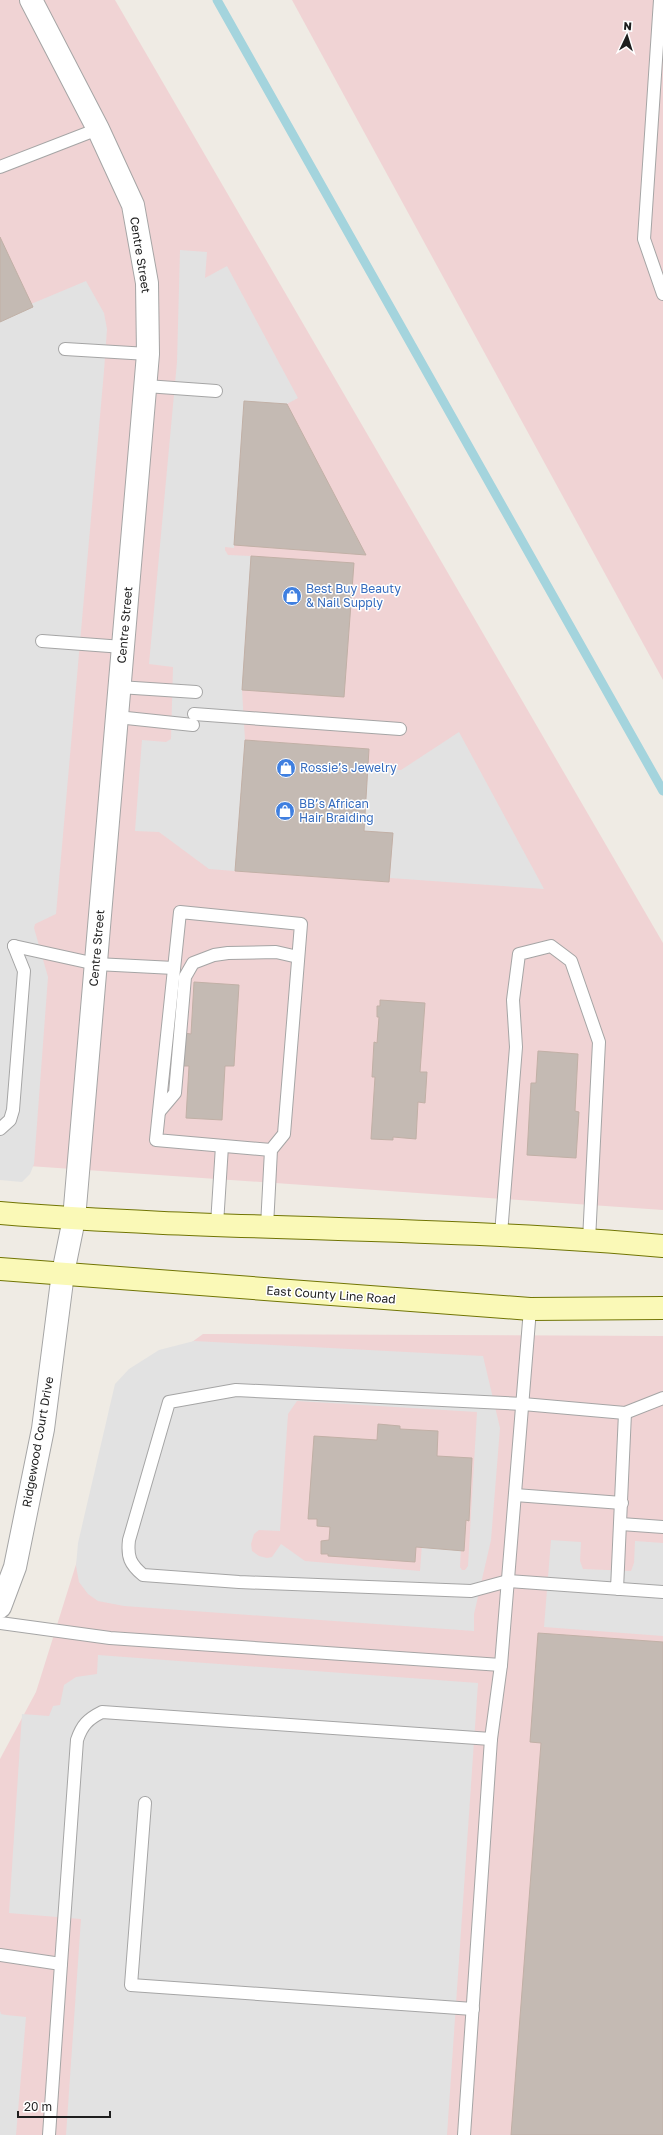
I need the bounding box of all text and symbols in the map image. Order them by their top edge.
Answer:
north arrow [607,16,647,56]
text: N [623,19,632,32]
street label: Centre Street [127,216,154,294]
place label: Best Buy Beauty & Nail Supply [306,581,401,610]
shop icon: Best Buy Beauty & Nail Supply [281,585,303,607]
street label: Centre Street [114,586,135,664]
shop icon: Rossie’s Jewelry [275,757,297,779]
place label: Rossie’s Jewelry [300,760,397,775]
place label: BB’s African Hair Braiding [299,796,374,825]
shop icon: BB’s African Hair Braiding [274,800,296,822]
street label: Centre Street [86,909,107,987]
street label: East County Line Road [266,1283,396,1307]
street label: Ridgewood Court Drive [19,1375,56,1508]
scale bar [18,2093,110,2119]
text: 20 m [24,2099,52,2114]

